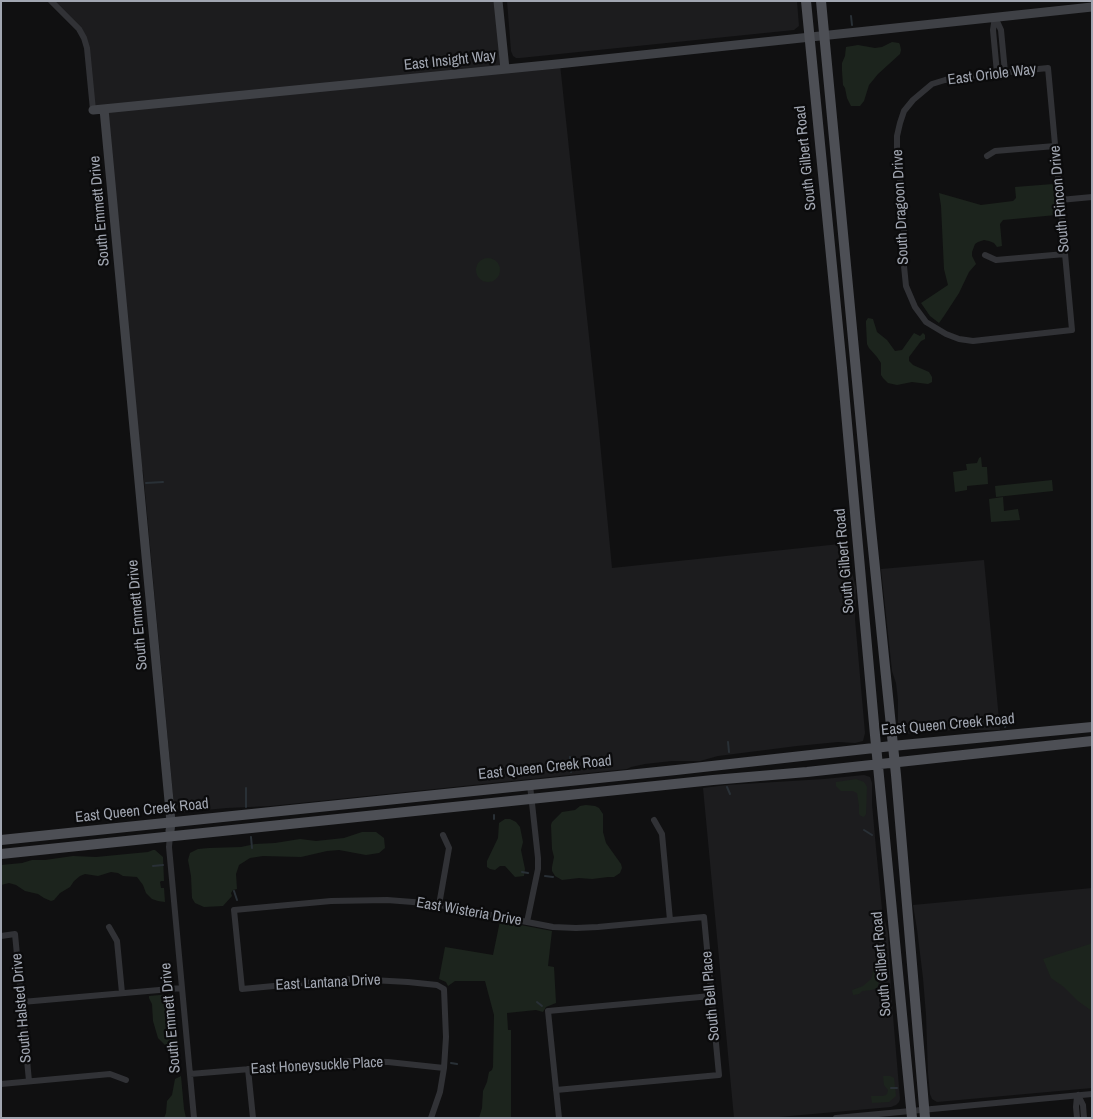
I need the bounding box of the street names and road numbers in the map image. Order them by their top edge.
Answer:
street label: East Insight Way [403,47,497,75]
street label: East Oriole Way [947,61,1037,89]
street label: South Gilbert Road [792,105,820,211]
street label: South Rincon Drive [1046,145,1074,253]
street label: South Dragoon Drive [889,149,913,265]
street label: South Emmett Drive [86,155,114,267]
street label: South Gilbert Road [831,508,859,614]
street label: South Emmett Drive [124,559,152,671]
street label: East Queen Creek Road [880,710,1016,740]
street label: East Queen Creek Road [477,752,613,784]
street label: East Queen Creek Road [74,795,210,827]
street label: East Wisteria Drive [415,894,523,930]
street label: South Gilbert Road [868,911,896,1017]
street label: South Bell Place [698,950,724,1042]
street label: South Halsted Drive [8,952,36,1064]
street label: South Emmett Drive [157,962,185,1074]
street label: East Lantana Drive [275,971,381,995]
street label: East Honeysuckle Place [250,1054,384,1078]

